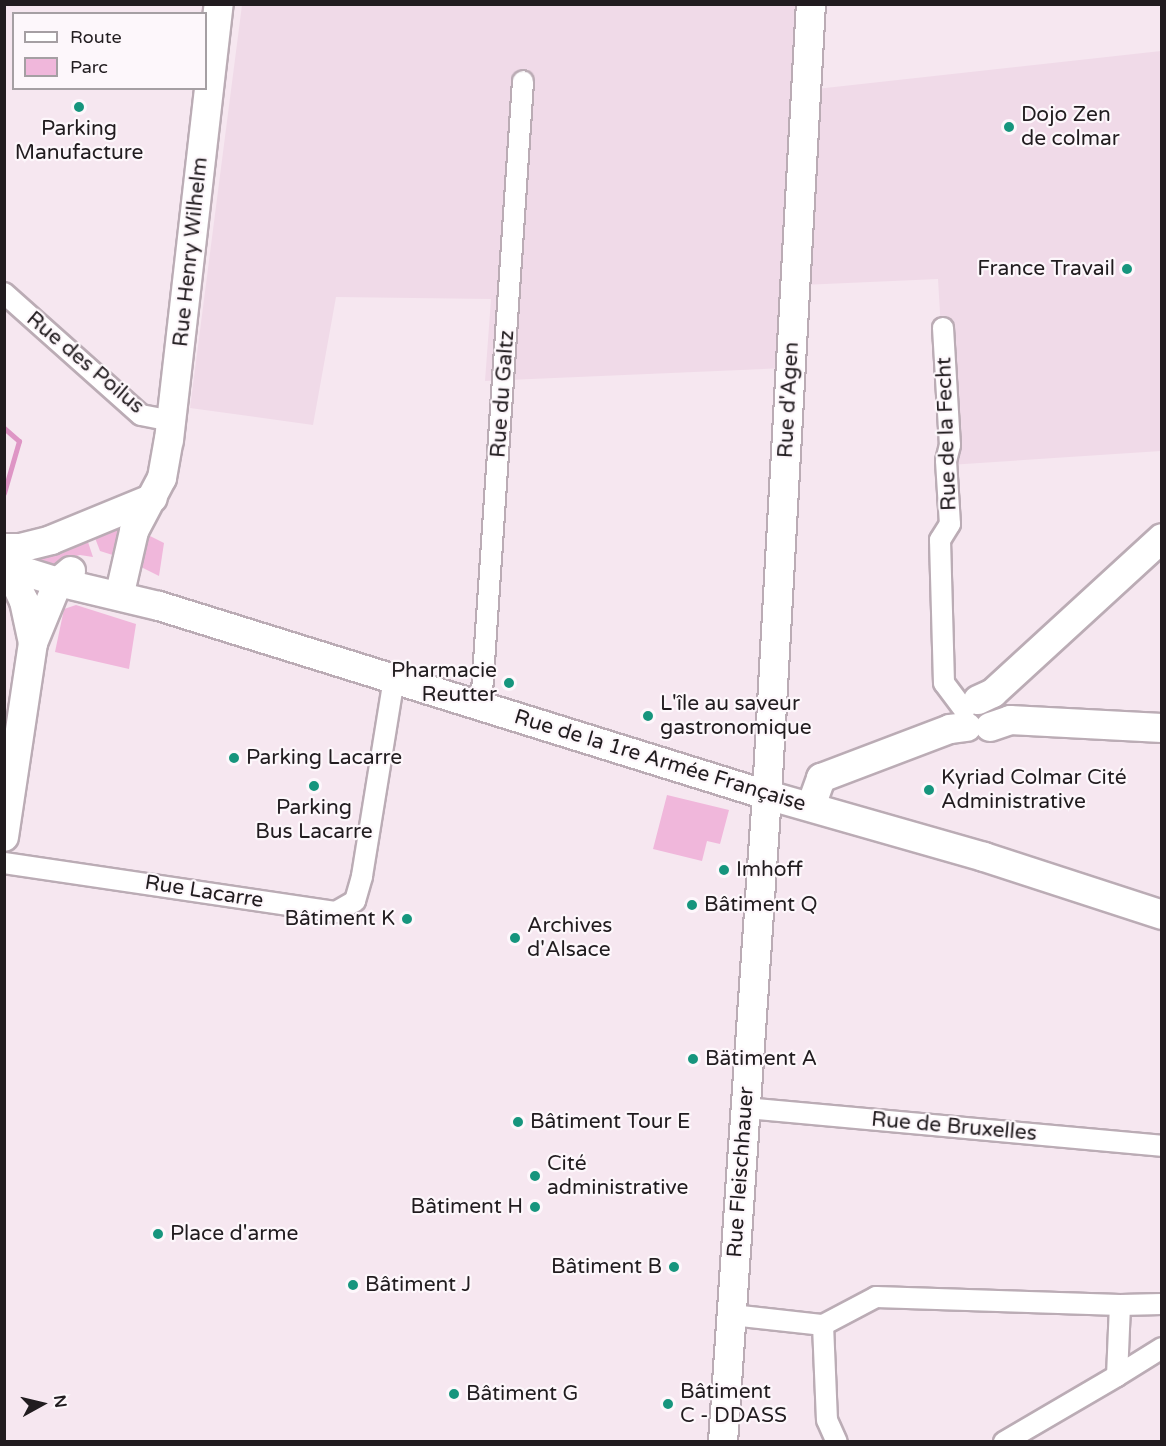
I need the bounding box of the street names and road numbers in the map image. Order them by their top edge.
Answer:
street label: Rue Henry Wilhelm [168,156,214,348]
street label: Rue des Poilus [21,307,149,419]
street label: Rue du Galtz [486,329,520,459]
street label: Rue d'Agen [773,341,805,459]
street label: Rue de la Fecht [932,357,962,511]
street label: Rue de la 1re Armée Française [511,705,809,817]
street label: Rue Lacarre [143,870,265,914]
street label: Rue Fleischhauer [722,1086,760,1258]
street label: Rue de Bruxelles [870,1107,1038,1147]

